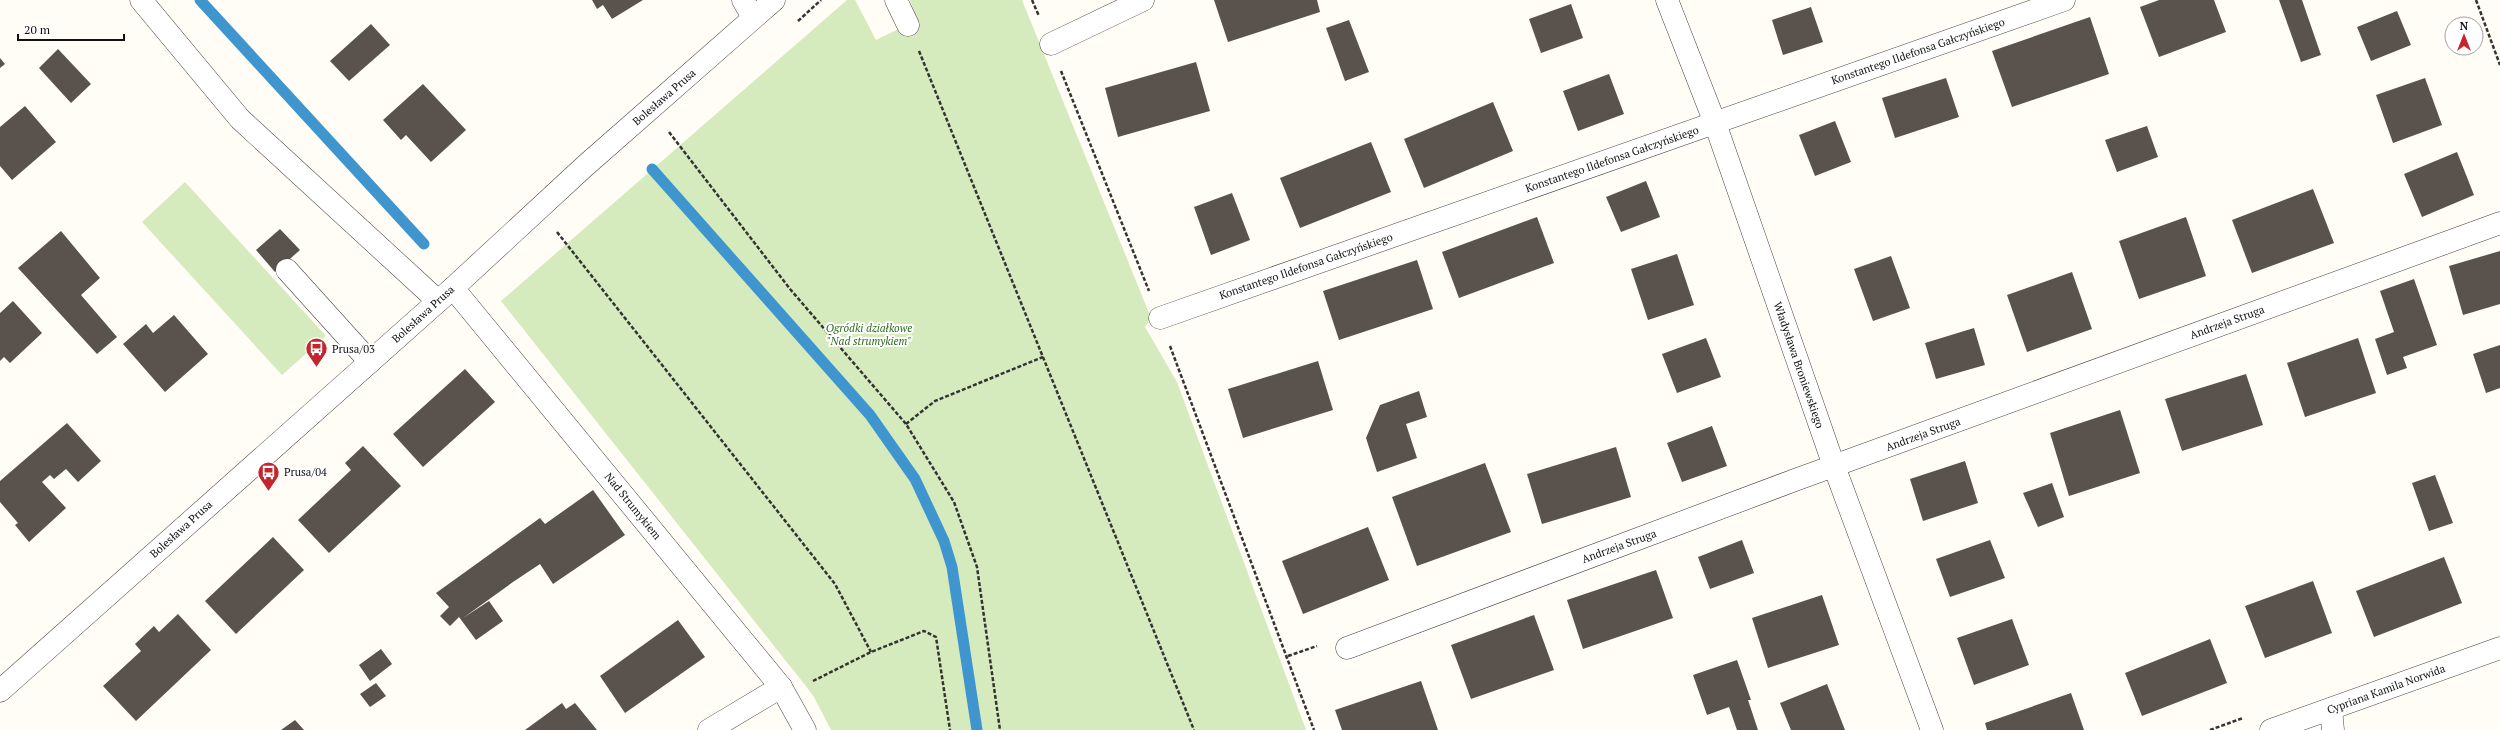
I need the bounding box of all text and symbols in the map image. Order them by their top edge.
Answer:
street label: Konstantego Ildefonsa Gałczyńskiego [1829,15,2007,87]
scale bar [18,16,124,42]
north arrow [2444,16,2484,56]
text: N [2460,19,2469,33]
text: 20 m [24,22,51,37]
street label: Bolesława Prusa [630,65,699,128]
street label: Konstantego Ildefonsa Gałczyńskiego [1523,123,1701,195]
street label: Konstantego Ildefonsa Gałczyńskiego [1217,230,1395,302]
street label: Bolesława Prusa [389,282,457,346]
street label: Władysława Broniewskiego [1771,300,1827,430]
street label: Andrzeja Struga [2188,302,2267,342]
park label: Ogródki działkowe "Nad strumykiem" [826,321,912,348]
bus stop icon: Prusa/03 [304,336,330,369]
place label: Prusa/03 [332,342,375,356]
street label: Andrzeja Struga [1884,414,1963,454]
bus stop icon: Prusa/04 [255,459,281,492]
place label: Prusa/04 [284,465,327,479]
street label: Nad Strumykiem [602,470,665,543]
street label: Bolesława Prusa [147,497,215,561]
street label: Andrzeja Struga [1580,526,1659,566]
street label: Cypriana Kamila Norwida [2325,661,2447,717]

